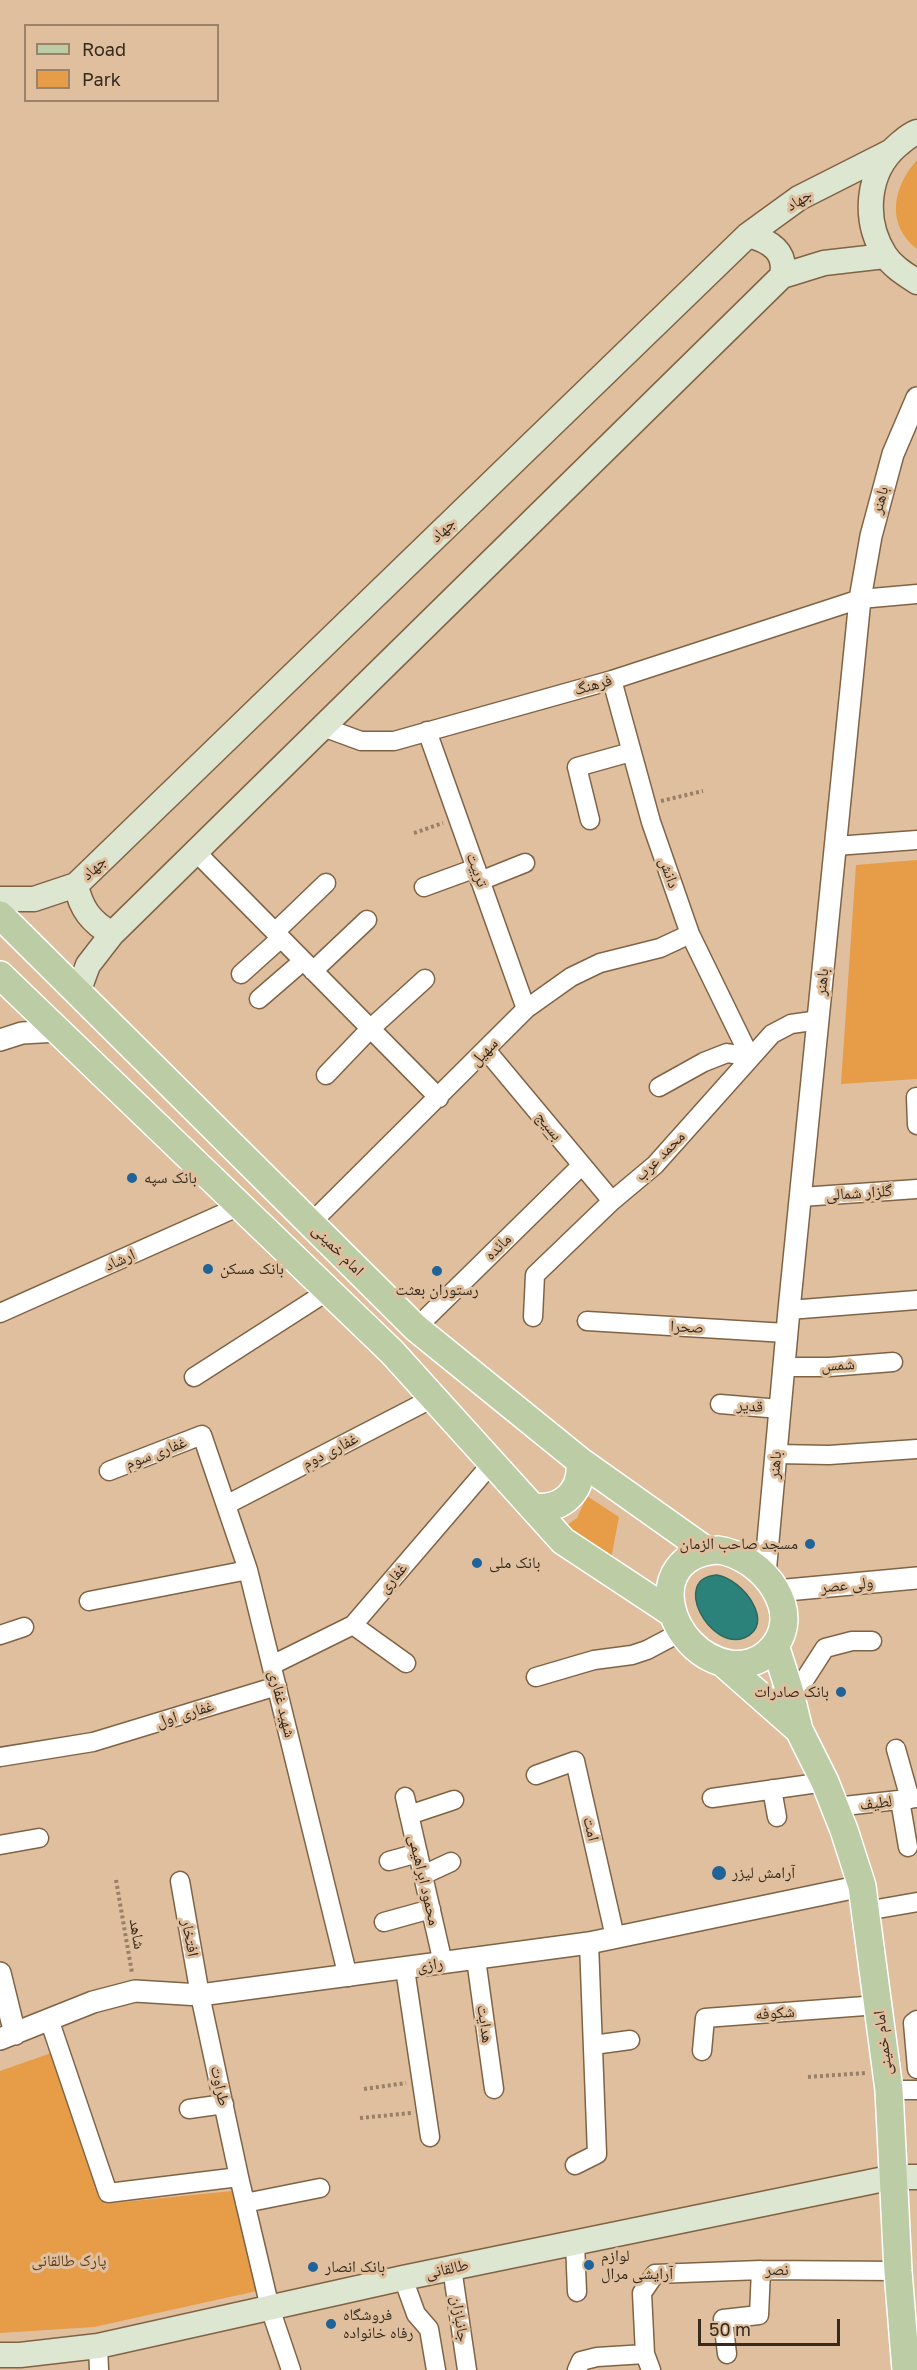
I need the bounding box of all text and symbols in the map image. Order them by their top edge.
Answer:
legend [24,24,219,102]
text: Road [82,38,126,60]
text: Park [82,68,121,90]
street label: جهاد [782,185,816,215]
street label: باهنر [867,484,893,516]
street label: جهاد [427,514,459,546]
street label: فرهنگ [572,670,614,700]
street label: تربیت [462,850,492,890]
street label: جهاد [78,852,110,884]
street label: دانش [655,855,683,891]
street label: باهنر [811,967,833,997]
street label: سهیل [466,1034,502,1070]
street label: بسیج [532,1108,566,1144]
street label: محمد عرب [631,1127,689,1185]
place label: بانک سپه [144,1168,197,1188]
marker: بانک سپه [125,1171,139,1185]
street label: گلزار شمالی [825,1181,893,1205]
street label: امام خمینی [308,1220,368,1280]
street label: مائده [481,1230,515,1264]
street label: ارشاد [102,1245,138,1275]
place label: بانک مسکن [220,1259,284,1279]
marker: بانک مسکن [201,1262,215,1276]
marker: رستوران بعثت [430,1264,444,1278]
place label: رستوران بعثت [395,1280,479,1300]
street label: صحرا [670,1317,704,1337]
street label: شمس [821,1355,855,1375]
street label: قدیر [736,1395,764,1417]
street label: غفاری دوم [299,1429,361,1473]
street label: غفاری سوم [123,1433,189,1473]
street label: باهنر [764,1450,786,1480]
place label: مسجد صاحب الزمان [680,1534,798,1554]
marker: مسجد صاحب الزمان [803,1537,817,1551]
place label: بانک ملی [489,1553,540,1573]
marker: بانک ملی [470,1556,484,1570]
street label: غفاری [374,1559,412,1597]
street label: ولی عصر [820,1573,874,1597]
street label: شهید غفاری [264,1669,300,1739]
place label: بانک صادرات [754,1682,829,1702]
marker: بانک صادرات [834,1685,848,1699]
street label: غفاری اول [154,1696,216,1732]
street label: لطیف [859,1792,893,1814]
street label: امت [579,1815,603,1843]
street label: محمود ابراهیمی [404,1833,444,1927]
place label: آرامش لیزر [732,1863,795,1883]
marker: آرامش لیزر [710,1864,728,1882]
street label: شاهد [125,1917,149,1951]
street label: افتخار [177,1918,203,1958]
street label: رازی [416,1954,444,1976]
street label: شکوفه [755,2002,795,2024]
street label: هدایت [473,2004,497,2044]
street label: امام خمینی [869,2009,897,2077]
street label: طراوت [206,2064,234,2108]
place label: لوازم آرایشی مرال [601,2246,673,2284]
park label: پارک طالقانی [32,2251,106,2271]
street label: طالقانی [424,2255,470,2283]
place label: بانک انصار [325,2257,385,2277]
marker: لوازم آرایشی مرال [582,2258,596,2272]
marker: بانک انصار [306,2260,320,2274]
street label: نصر [765,2260,789,2280]
street label: جانبازان [447,2294,473,2344]
place label: فروشگاه رفاه خانواده [343,2305,414,2343]
scale bar [701,2307,844,2345]
marker: فروشگاه رفاه خانواده [324,2317,338,2331]
text: 50 m [709,2318,751,2340]

